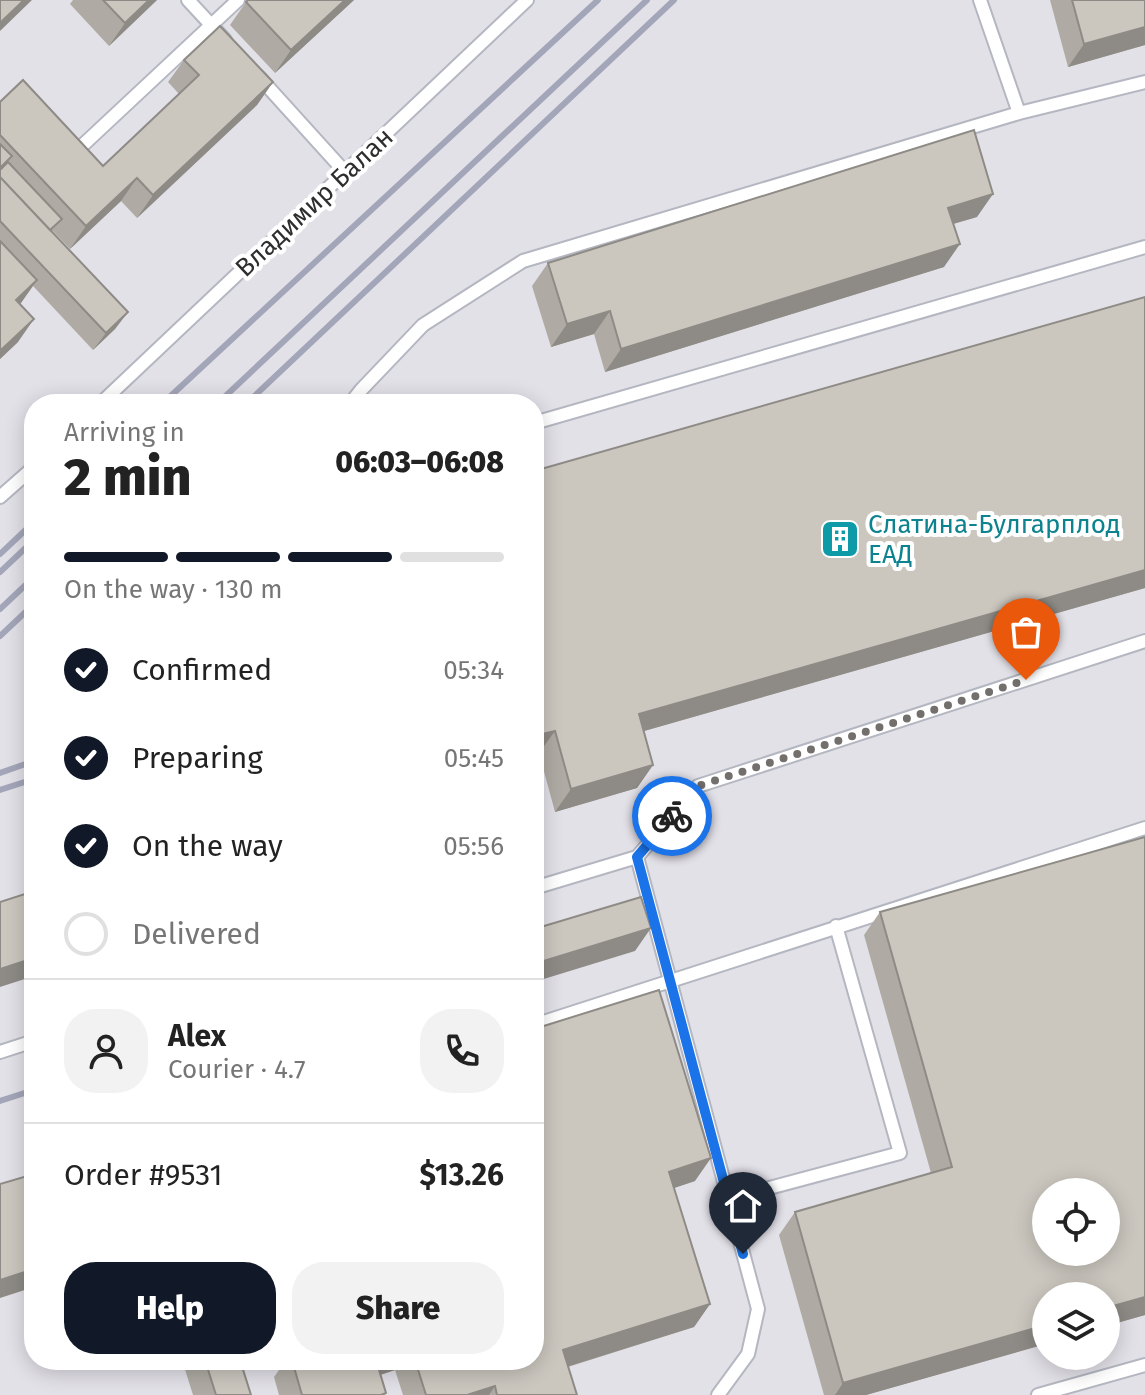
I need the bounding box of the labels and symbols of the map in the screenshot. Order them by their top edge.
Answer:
street label: Владимир Балан [229,121,400,283]
place label: Слатина-Булгарплод ЕАД [868,509,1120,570]
building icon: Слатина-Булгарплод ЕАД [819,518,861,560]
pin [992,598,1060,680]
courier [632,776,712,856]
pin [709,1172,777,1254]

